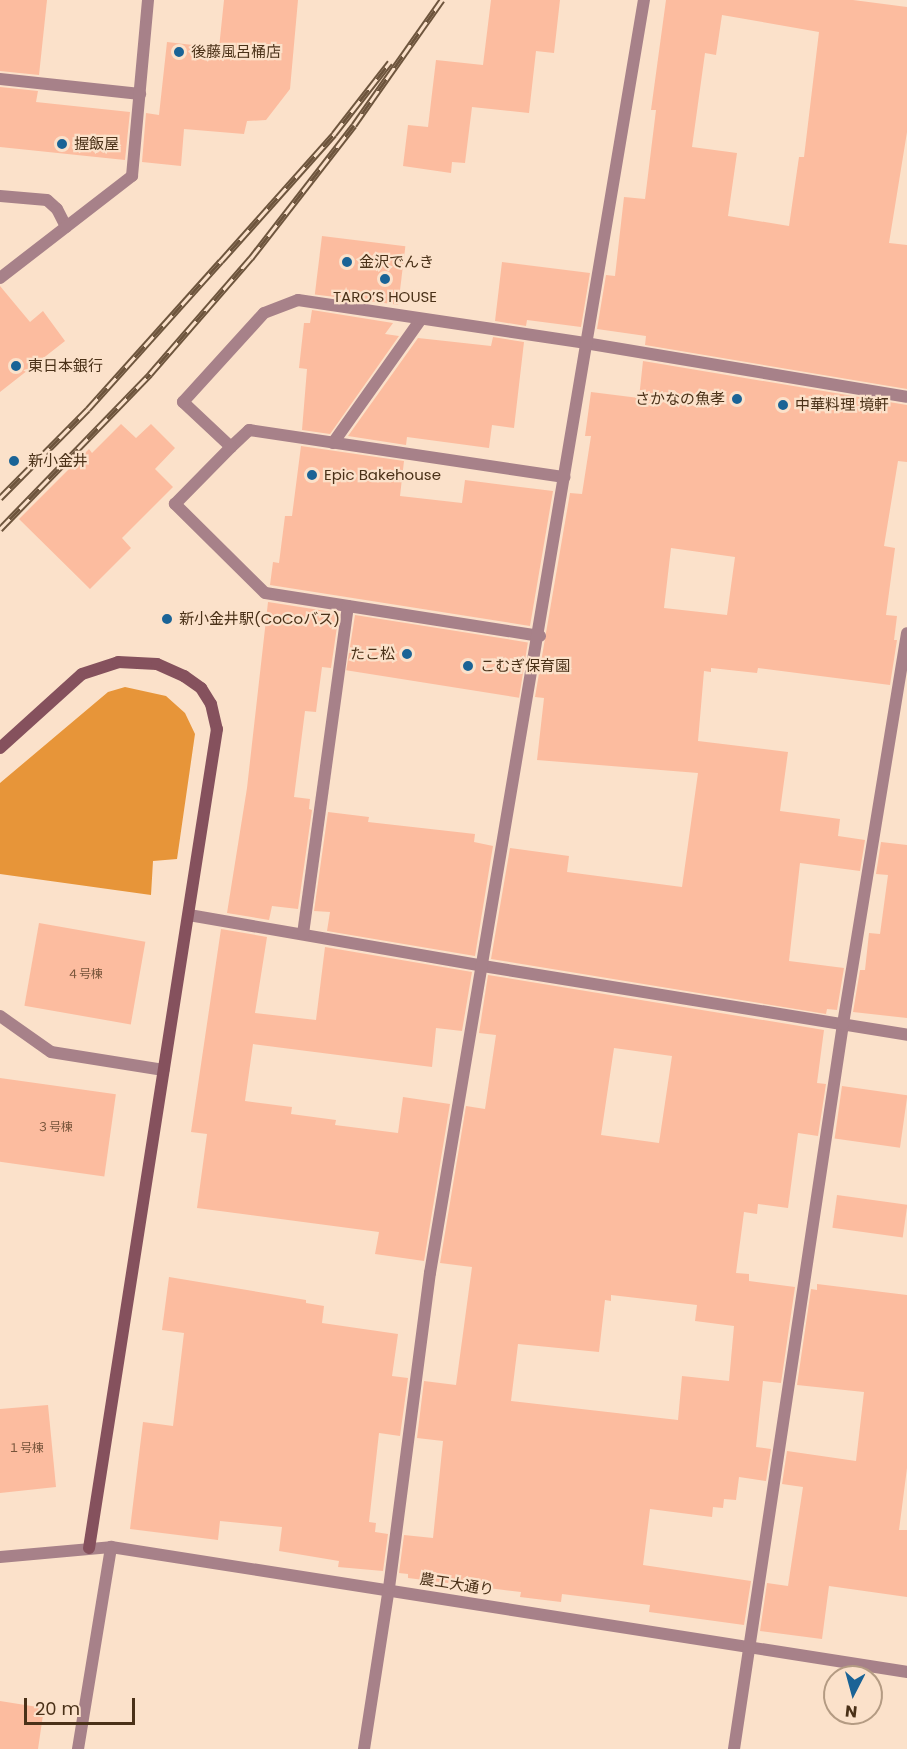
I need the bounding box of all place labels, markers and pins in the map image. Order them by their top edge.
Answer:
place label: 後藤風呂桶店 [191,43,281,61]
marker: 後藤風呂桶店 [172,45,186,59]
place label: 握飯屋 [74,135,119,153]
marker: 握飯屋 [55,137,69,151]
place label: 金沢でんき [359,253,434,271]
marker: 金沢でんき [340,255,354,269]
marker: TARO’S HOUSE [378,272,392,286]
place label: TARO’S HOUSE [333,288,437,306]
place label: 東日本銀行 [28,357,103,375]
marker: 東日本銀行 [9,359,23,373]
place label: さかなの魚孝 [635,390,725,408]
marker: さかなの魚孝 [730,392,744,406]
place label: 中華料理 境軒 [795,396,889,414]
marker: 中華料理 境軒 [776,398,790,412]
marker: 新小金井 [5,452,23,470]
place label: 新小金井 [28,452,88,470]
place label: Epic Bakehouse [324,466,441,484]
marker: Epic Bakehouse [305,468,319,482]
place label: 新小金井駅(CoCoバス) [179,610,340,628]
marker: 新小金井駅(CoCoバス) [160,612,174,626]
place label: たこ松 [350,645,395,663]
marker: たこ松 [400,647,414,661]
place label: こむぎ保育園 [480,657,570,675]
marker: こむぎ保育園 [461,659,475,673]

